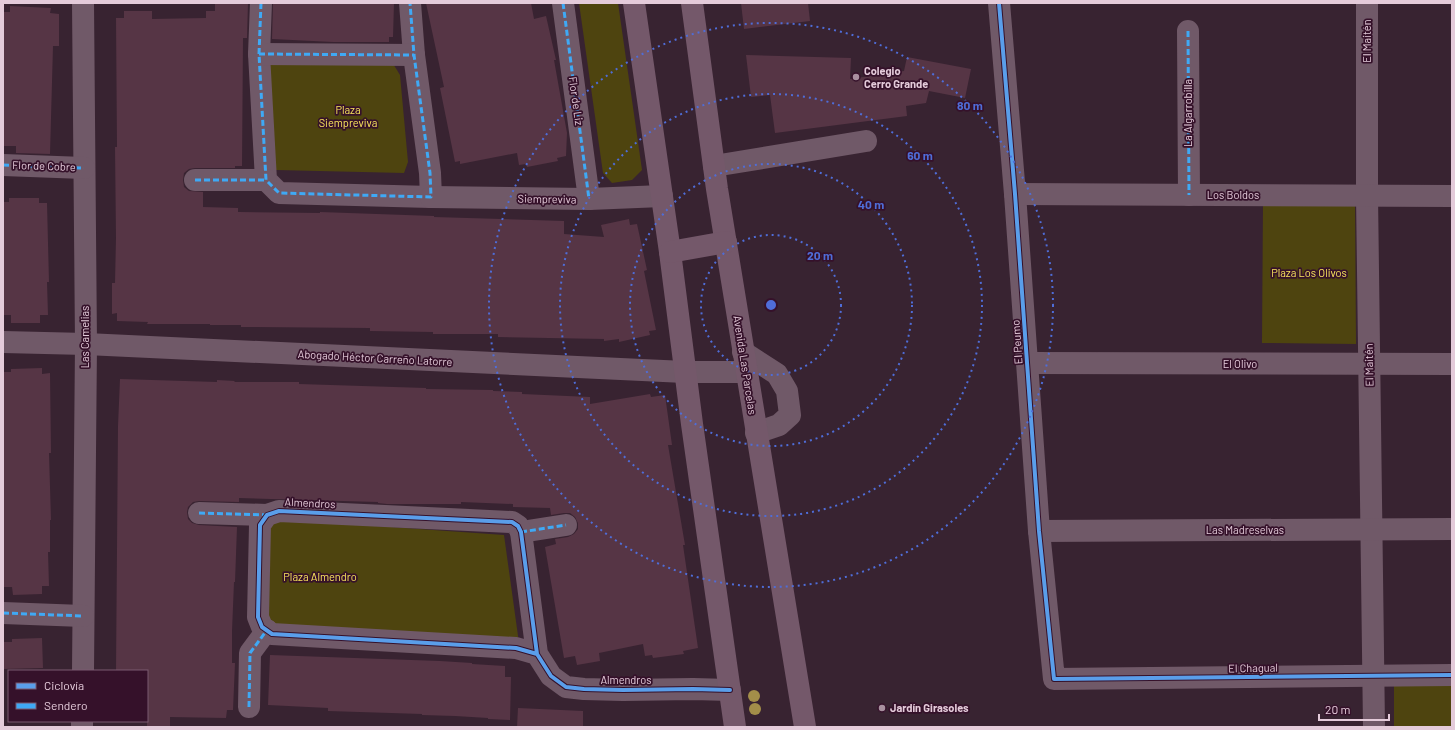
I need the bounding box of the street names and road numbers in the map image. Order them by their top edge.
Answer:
street label: El Maitén [1360,19,1373,63]
street label: Flor de Liz [567,76,586,126]
street label: La Algarrobilla [1181,79,1194,147]
street label: Flor de Cobre [12,158,76,173]
street label: Los Boldos [1207,188,1259,201]
street label: Siempreviva [518,191,576,206]
street label: Las Camelias [78,306,91,368]
street label: Avenida Las Parcelas [731,314,760,415]
street label: El Peumo [1008,319,1025,365]
street label: El Maitén [1362,343,1375,387]
street label: Abogado Héctor Carreño Latorre [297,347,453,368]
street label: El Olivo [1223,357,1257,370]
street label: Almendros [284,495,336,510]
street label: Las Madreselvas [1206,523,1284,536]
street label: El Chagual [1228,661,1278,674]
street label: Almendros [600,673,652,686]

